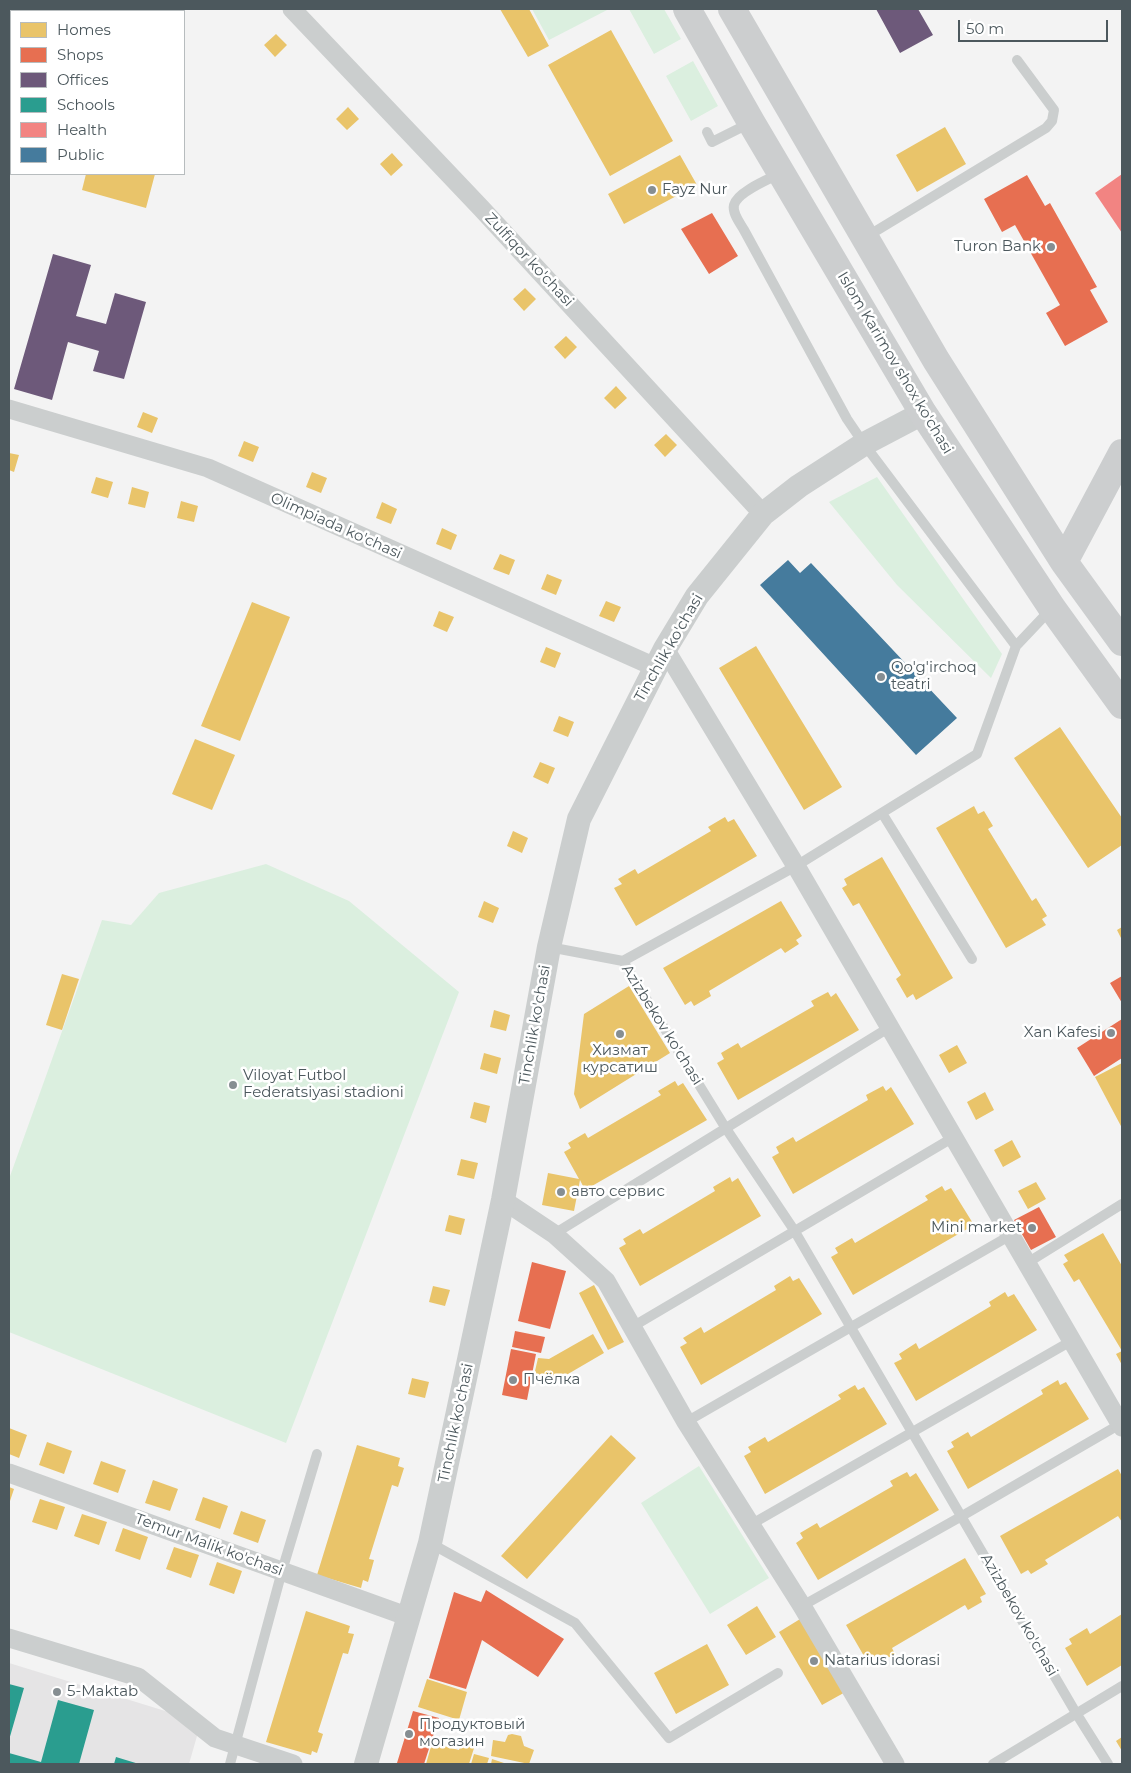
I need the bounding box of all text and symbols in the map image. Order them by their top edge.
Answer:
legend [10,10,185,175]
scale bar [961,10,1111,42]
text: 50 m [966,19,1004,38]
text: Homes [57,20,111,39]
text: Shops [57,45,103,64]
text: Offices [57,70,109,89]
text: Schools [57,95,115,114]
text: Health [57,120,107,139]
text: Public [57,145,105,164]
place label: Fayz Nur [662,181,728,199]
marker: Fayz Nur [646,184,658,196]
street label: Zulfiqor ko'chasi [481,209,577,311]
place label: Turon Bank [954,238,1041,256]
marker: Turon Bank [1045,241,1057,253]
street label: Islom Karimov shox ko'chasi [833,269,957,457]
street label: Olimpiada ko'chasi [268,489,404,563]
street label: Tinchlik ko'chasi [631,591,707,705]
place label: Qo'g'irchoq teatri [891,659,977,694]
marker: Qo'g'irchoq teatri [875,671,887,683]
street label: Azizbekov ko'chasi [618,961,706,1089]
street label: Tinchlik ko'chasi [516,964,554,1086]
place label: Xan Kafesi [1024,1024,1101,1042]
marker: Xan Kafesi [1105,1027,1117,1039]
marker: Хизмат курсатиш [614,1028,626,1040]
place label: Хизмат курсатиш [582,1042,658,1077]
place label: Viloyat Futbol Federatsiyasi stadioni [243,1067,404,1102]
marker: Viloyat Futbol Federatsiyasi stadioni [227,1079,239,1091]
place label: авто сервис [571,1183,665,1201]
marker: авто сервис [555,1186,567,1198]
place label: Mini market [931,1219,1022,1237]
marker: Mini market [1026,1222,1038,1234]
street label: Tinchlik ko'chasi [435,1362,477,1484]
place label: Пчёлка [523,1371,580,1389]
marker: Пчёлка [507,1374,519,1386]
street label: Temur Malik ko'chasi [133,1510,285,1580]
street label: Azizbekov ko'chasi [977,1551,1061,1679]
place label: Natarius idorasi [824,1652,940,1670]
marker: Natarius idorasi [808,1655,820,1667]
place label: 5-Maktab [67,1683,138,1701]
marker: 5-Maktab [51,1686,63,1698]
place label: Продуктовый могазин [419,1716,525,1751]
marker: Продуктовый могазин [403,1728,415,1740]

